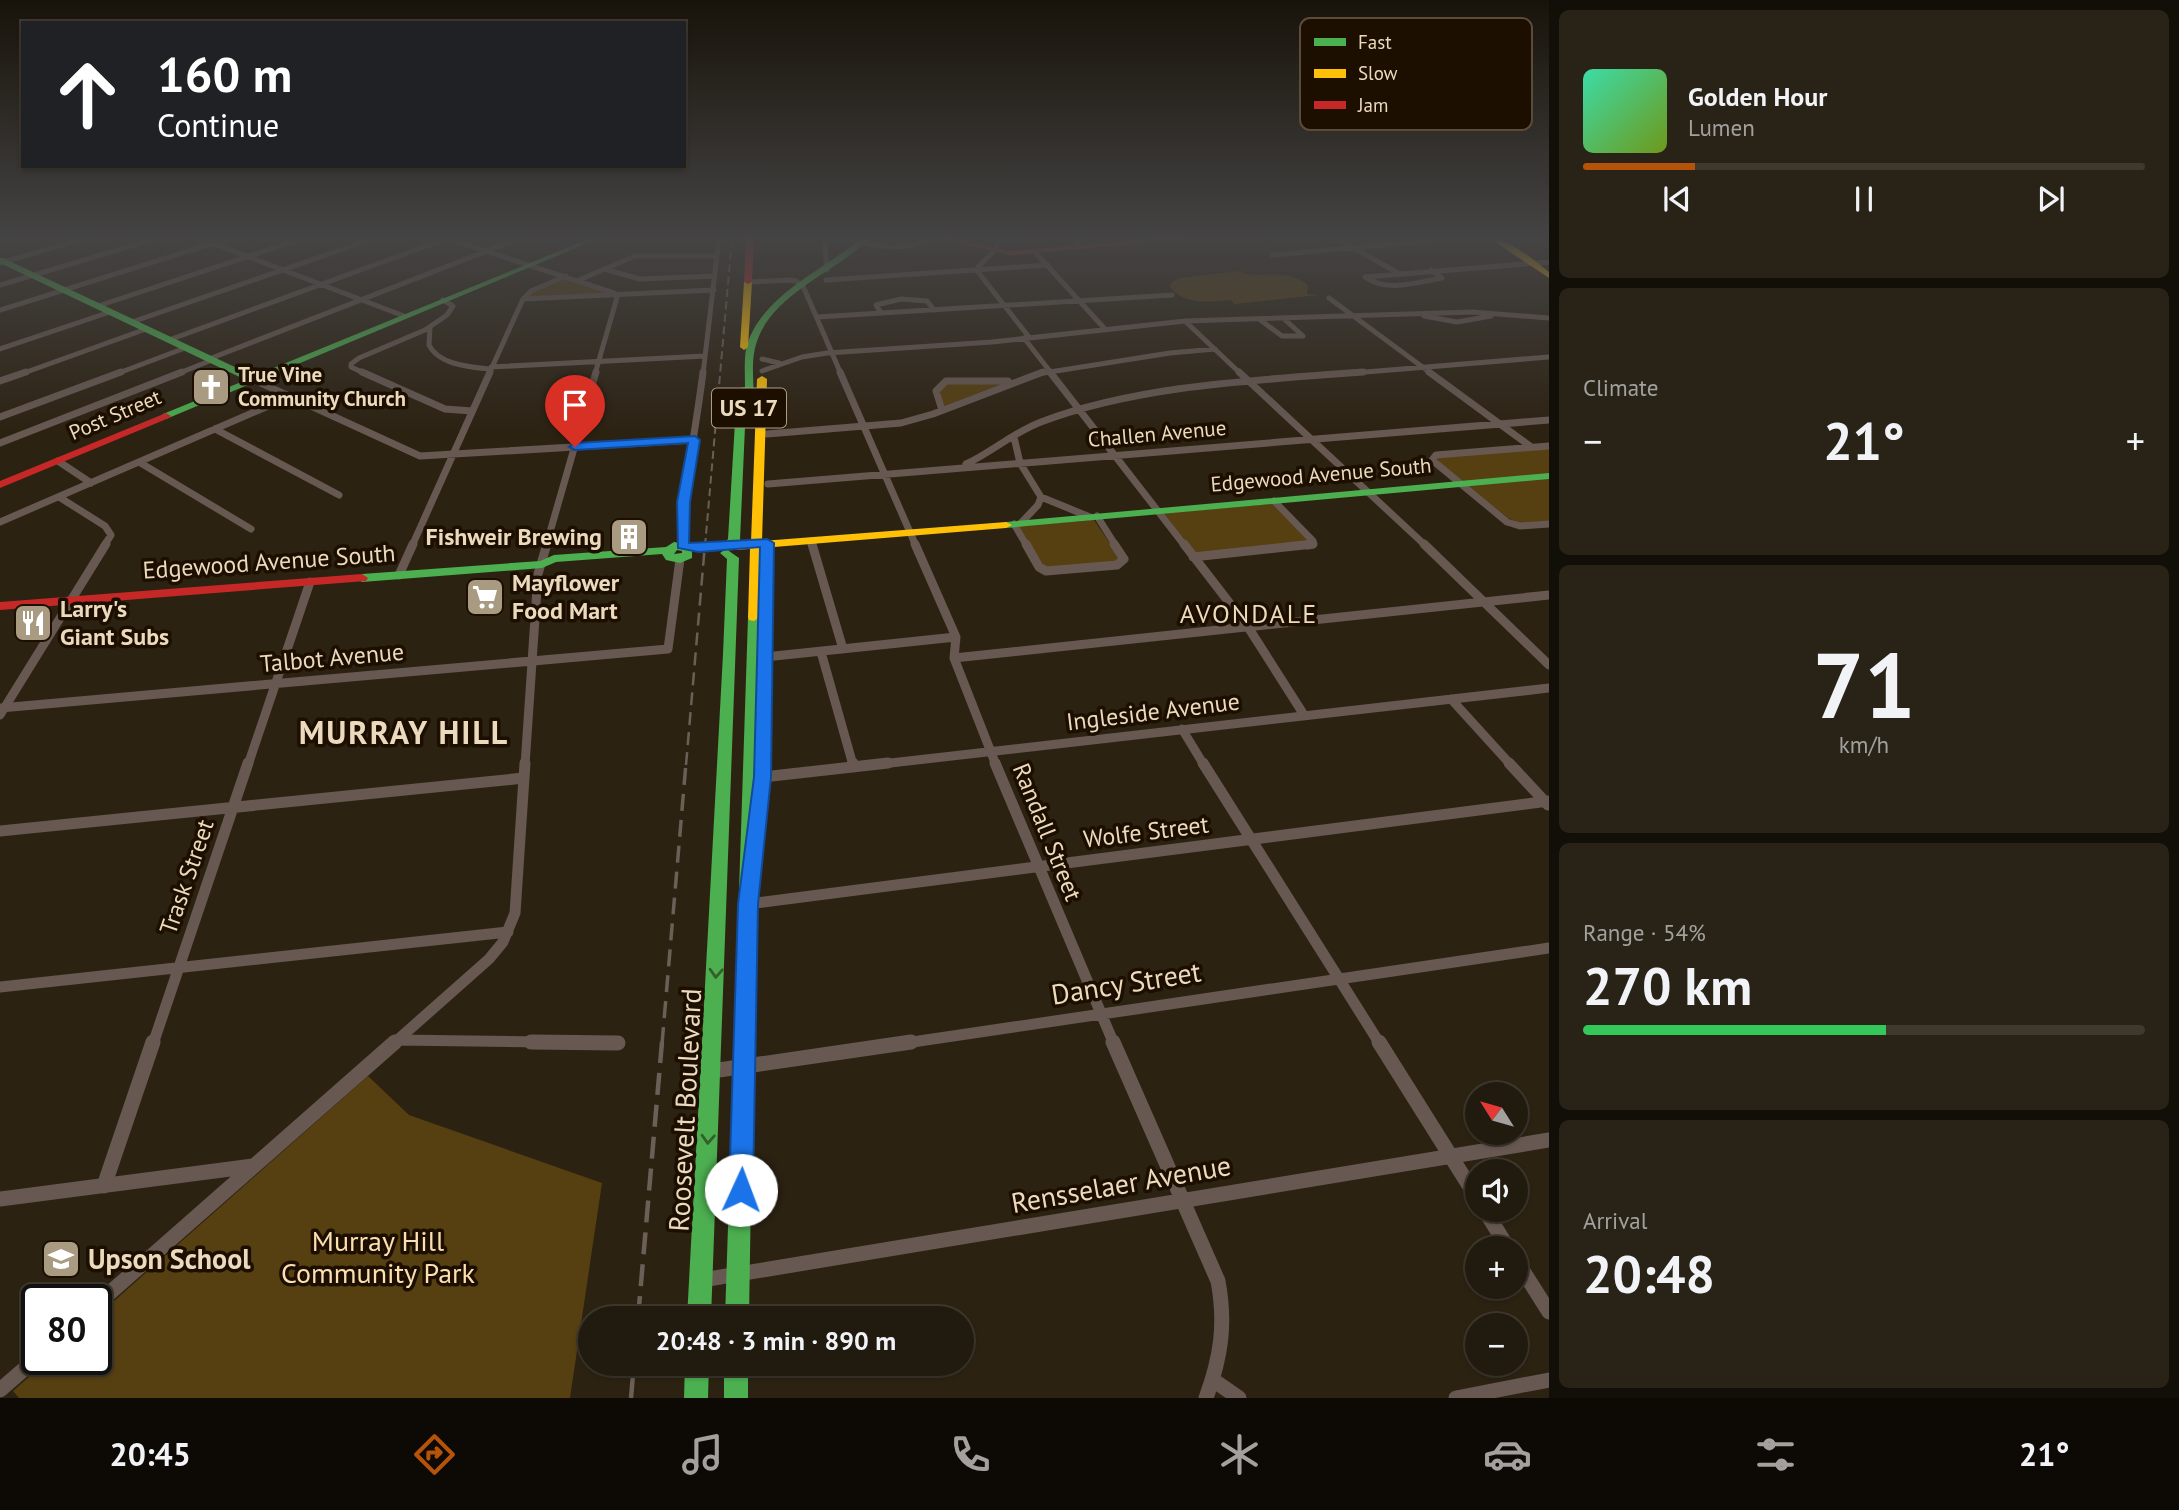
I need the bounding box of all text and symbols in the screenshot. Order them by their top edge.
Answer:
legend [1300,18,1532,130]
text: Fast [1358,30,1392,54]
text: 160 m [157,42,292,106]
icon: ahead [42,49,133,140]
text: Slow [1358,61,1398,85]
text: Golden Hour [1688,80,1827,113]
text: Jam [1357,93,1388,117]
text: Continue [157,104,279,146]
text: Lumen [1688,113,1755,142]
icon: previous [1658,180,1696,218]
icon: pause [1845,180,1883,218]
icon: next [2032,180,2070,218]
place label: True Vine Community Church [238,361,406,412]
church icon: True Vine Community Church [190,366,232,408]
text: Climate [1583,373,1658,402]
pin [545,375,605,447]
street label: Post Street [65,383,165,446]
icon: arrive [556,386,594,424]
road number: US 17 [712,388,786,428]
text: 21° [1823,407,1905,474]
street label: Challen Avenue [1087,414,1227,453]
text: − [1583,416,1602,465]
text: + [2126,416,2145,465]
street label: Edgewood Avenue South [1209,451,1433,498]
building icon: Fishweir Brewing [608,516,650,558]
place label: Fishweir Brewing [426,521,602,552]
street label: Edgewood Avenue South [141,537,396,586]
place label: Mayflower Food Mart [512,567,620,626]
supermarket icon: Mayflower Food Mart [464,576,506,618]
place label: Larry's Giant Subs [60,593,169,652]
district label: AVONDALE [1180,597,1318,630]
restaurant icon: Larry's Giant Subs [12,602,54,644]
text: 71 [1812,625,1916,743]
street label: Talbot Avenue [259,636,405,679]
street label: Ingleside Avenue [1064,685,1241,738]
district label: MURRAY HILL [299,711,509,753]
text: km/h [1839,730,1889,759]
street label: Randall Street [1006,759,1089,905]
street label: Wolfe Street [1082,808,1210,855]
street label: Trask Street [152,815,221,938]
text: Range · 54% [1583,918,1706,947]
street label: Dancy Street [1049,952,1204,1013]
text: 270 km [1583,952,1752,1019]
one-way arrow [709,968,724,979]
street label: Roosevelt Boulevard [660,987,709,1233]
north arrow [1465,1082,1528,1144]
map controls [1465,1082,1528,1376]
one-way arrow [701,1134,716,1145]
street label: Rensselaer Avenue [1008,1146,1234,1221]
position arrow [704,1153,778,1227]
button: sound [1465,1159,1528,1222]
text: Arrival [1583,1206,1647,1235]
park label: Murray Hill Community Park [281,1222,476,1291]
button: + [1465,1236,1528,1299]
school or university icon: Upson School [40,1238,82,1280]
place label: Upson School [88,1240,251,1277]
text: 20:48 [1583,1240,1715,1307]
speed limit sign: 80 [21,1284,112,1375]
button: − [1465,1313,1528,1376]
text: 20:48 · 3 min · 890 m [656,1324,896,1357]
icon: directions [410,1430,459,1479]
icon: music [678,1430,727,1479]
icon: phone [946,1430,995,1479]
icon: climate [1215,1430,1264,1479]
icon: car [1483,1430,1532,1479]
icon: filters [1751,1430,1800,1479]
text: 20:45 [110,1433,191,1475]
text: 21° [2019,1433,2069,1475]

